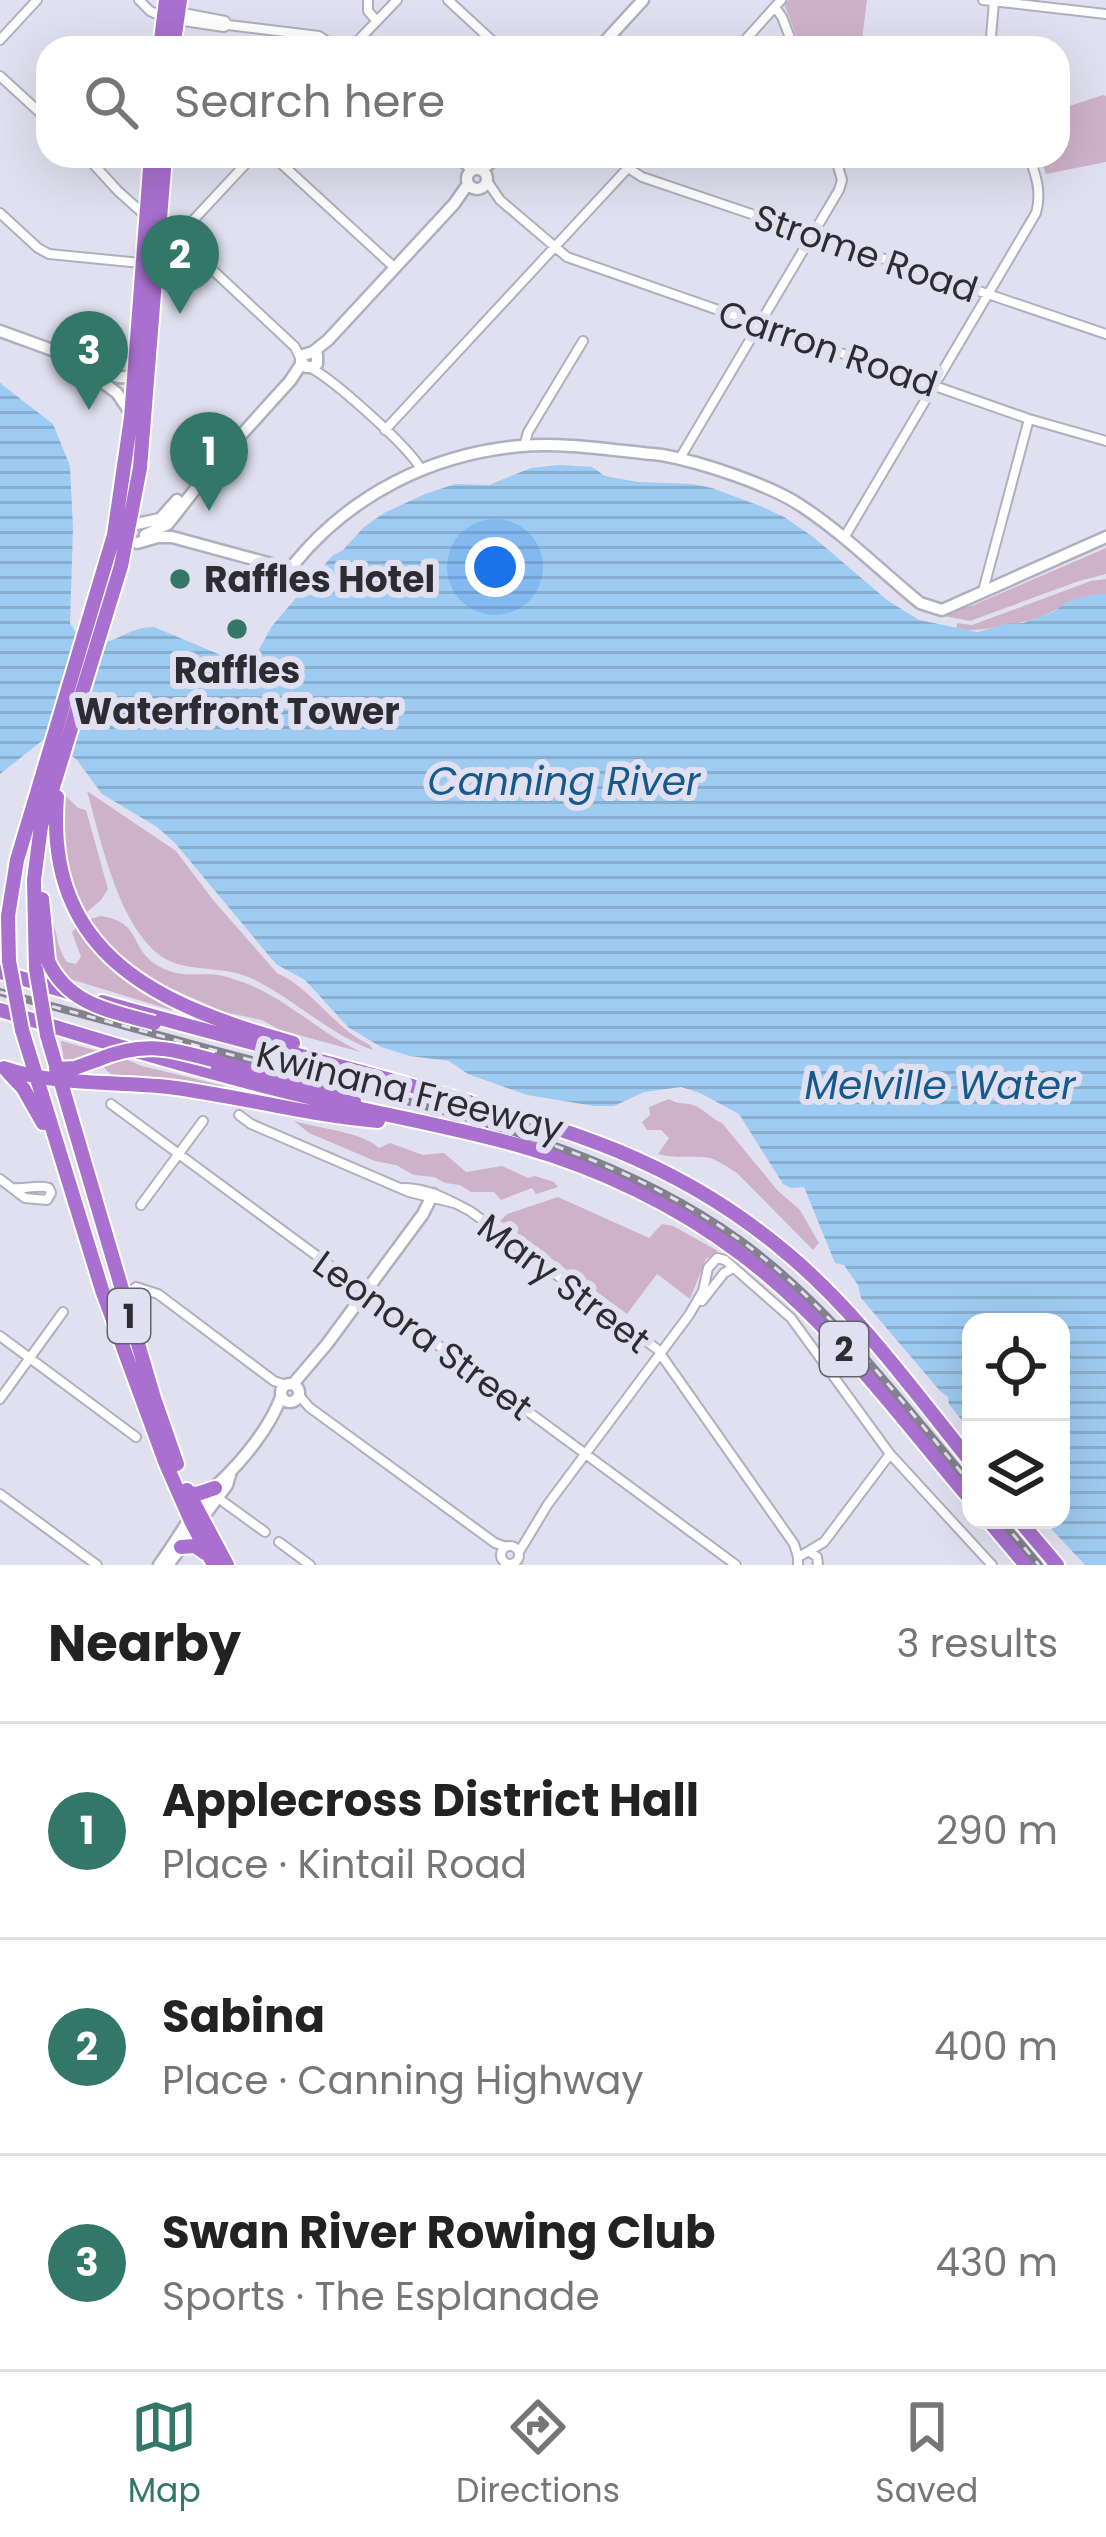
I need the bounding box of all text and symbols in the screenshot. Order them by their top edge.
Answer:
search box [36,36,1070,168]
icon: search [78,69,144,135]
text: Search here [174,70,445,133]
street label: Strome Road [747,191,984,316]
pin: 2 [141,215,219,314]
street label: Carron Road [712,287,944,410]
pin: 3 [50,311,128,410]
pin: 1 [170,412,248,511]
your location [465,537,525,597]
place label: Raffles Hotel [204,554,435,605]
marker: Raffles Hotel [167,566,193,592]
marker: Raffles Waterfront Tower [224,616,250,642]
place label: Raffles Waterfront Tower [74,645,400,737]
water label: Canning River [428,754,702,809]
street label: Kwinana Freeway [251,1029,569,1154]
water label: Melville Water [804,1058,1077,1113]
street label: Mary Street [467,1202,661,1365]
street label: Leonora Street [303,1238,543,1432]
road number: 1 [108,1289,150,1343]
map controls [962,1313,1070,1529]
button: locate [962,1313,1070,1421]
road number: 2 [820,1322,868,1376]
button: layers [962,1421,1070,1529]
text: Nearby [48,1607,241,1679]
text: 3 results [896,1616,1058,1671]
text: Applecross District Hall [162,1769,699,1832]
text: 1 [80,1803,94,1858]
text: 290 m [936,1803,1058,1858]
text: Place · Kintail Road [162,1837,527,1892]
text: Sabina [162,1985,325,2048]
text: 2 [76,2019,98,2074]
text: 400 m [934,2019,1058,2074]
text: Place · Canning Highway [162,2053,643,2108]
text: Swan River Rowing Club [162,2201,716,2264]
text: 3 [75,2235,99,2290]
text: 430 m [935,2235,1058,2290]
text: Sports · The Esplanade [162,2269,600,2324]
tab: Map [128,2394,201,2516]
tab: Directions [456,2394,620,2516]
tab: Saved [875,2394,978,2516]

